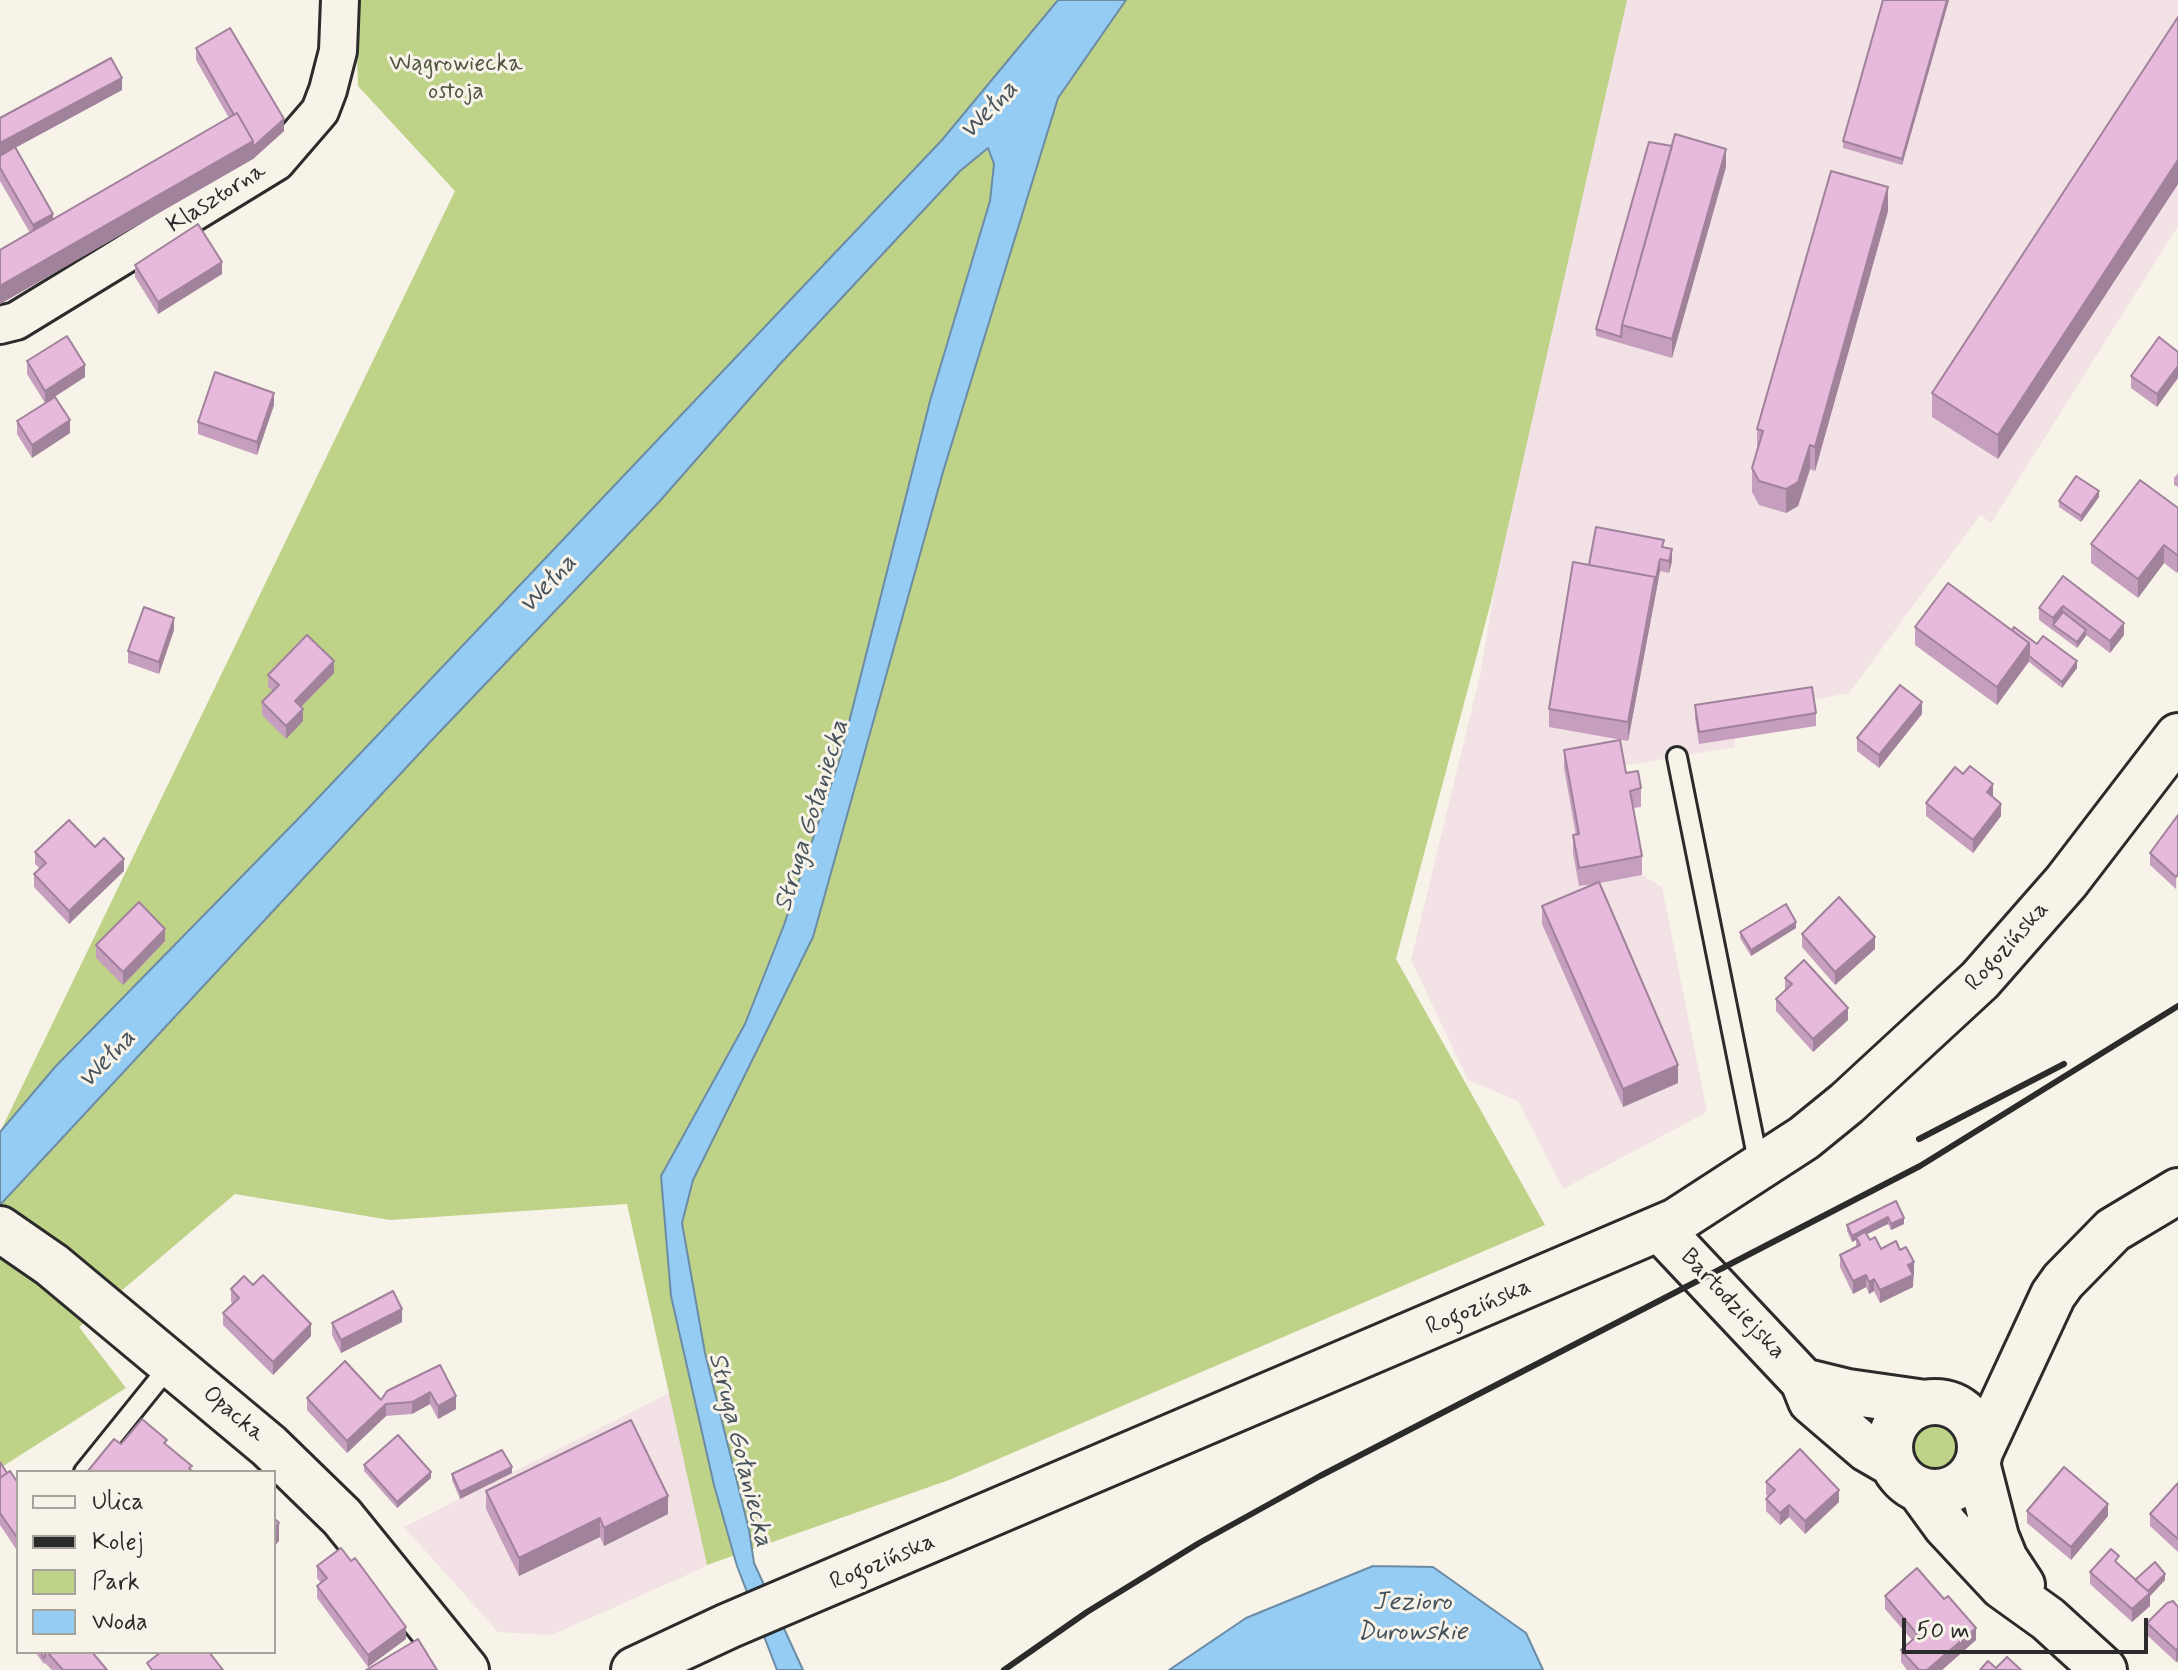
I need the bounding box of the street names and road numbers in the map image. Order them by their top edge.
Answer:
street label: Klasztorna [162,157,272,241]
street label: Rogozińska [1960,896,2056,998]
street label: Bartodziejska [1673,1244,1791,1366]
street label: Rogozińska [1422,1273,1536,1343]
street label: Opacka [196,1381,270,1449]
street label: Rogozińska [826,1528,940,1598]

